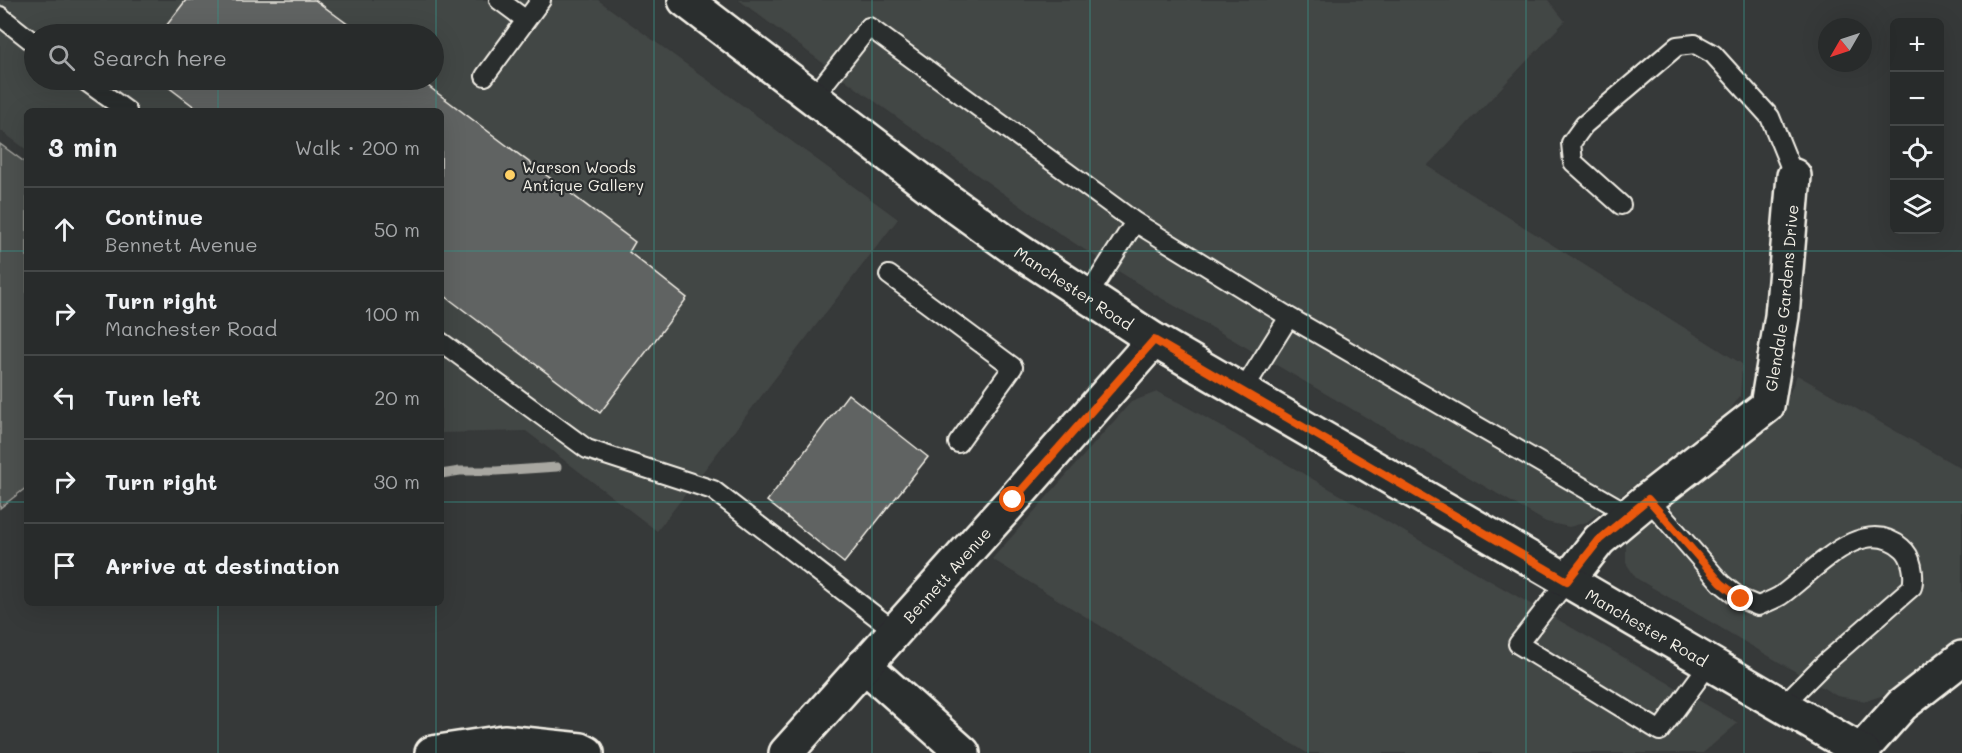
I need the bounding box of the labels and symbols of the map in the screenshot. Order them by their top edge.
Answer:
north arrow [1818,18,1872,72]
place label: Warson Woods Antique Gallery [522,156,644,195]
marker: Warson Woods Antique Gallery [503,168,517,182]
street label: Glendale Gardens Drive [1759,204,1802,393]
street label: Manchester Road [1011,241,1137,334]
route start [999,486,1025,512]
street label: Bennett Avenue [898,522,995,627]
street label: Manchester Road [1582,583,1712,671]
route end [1727,585,1753,611]

